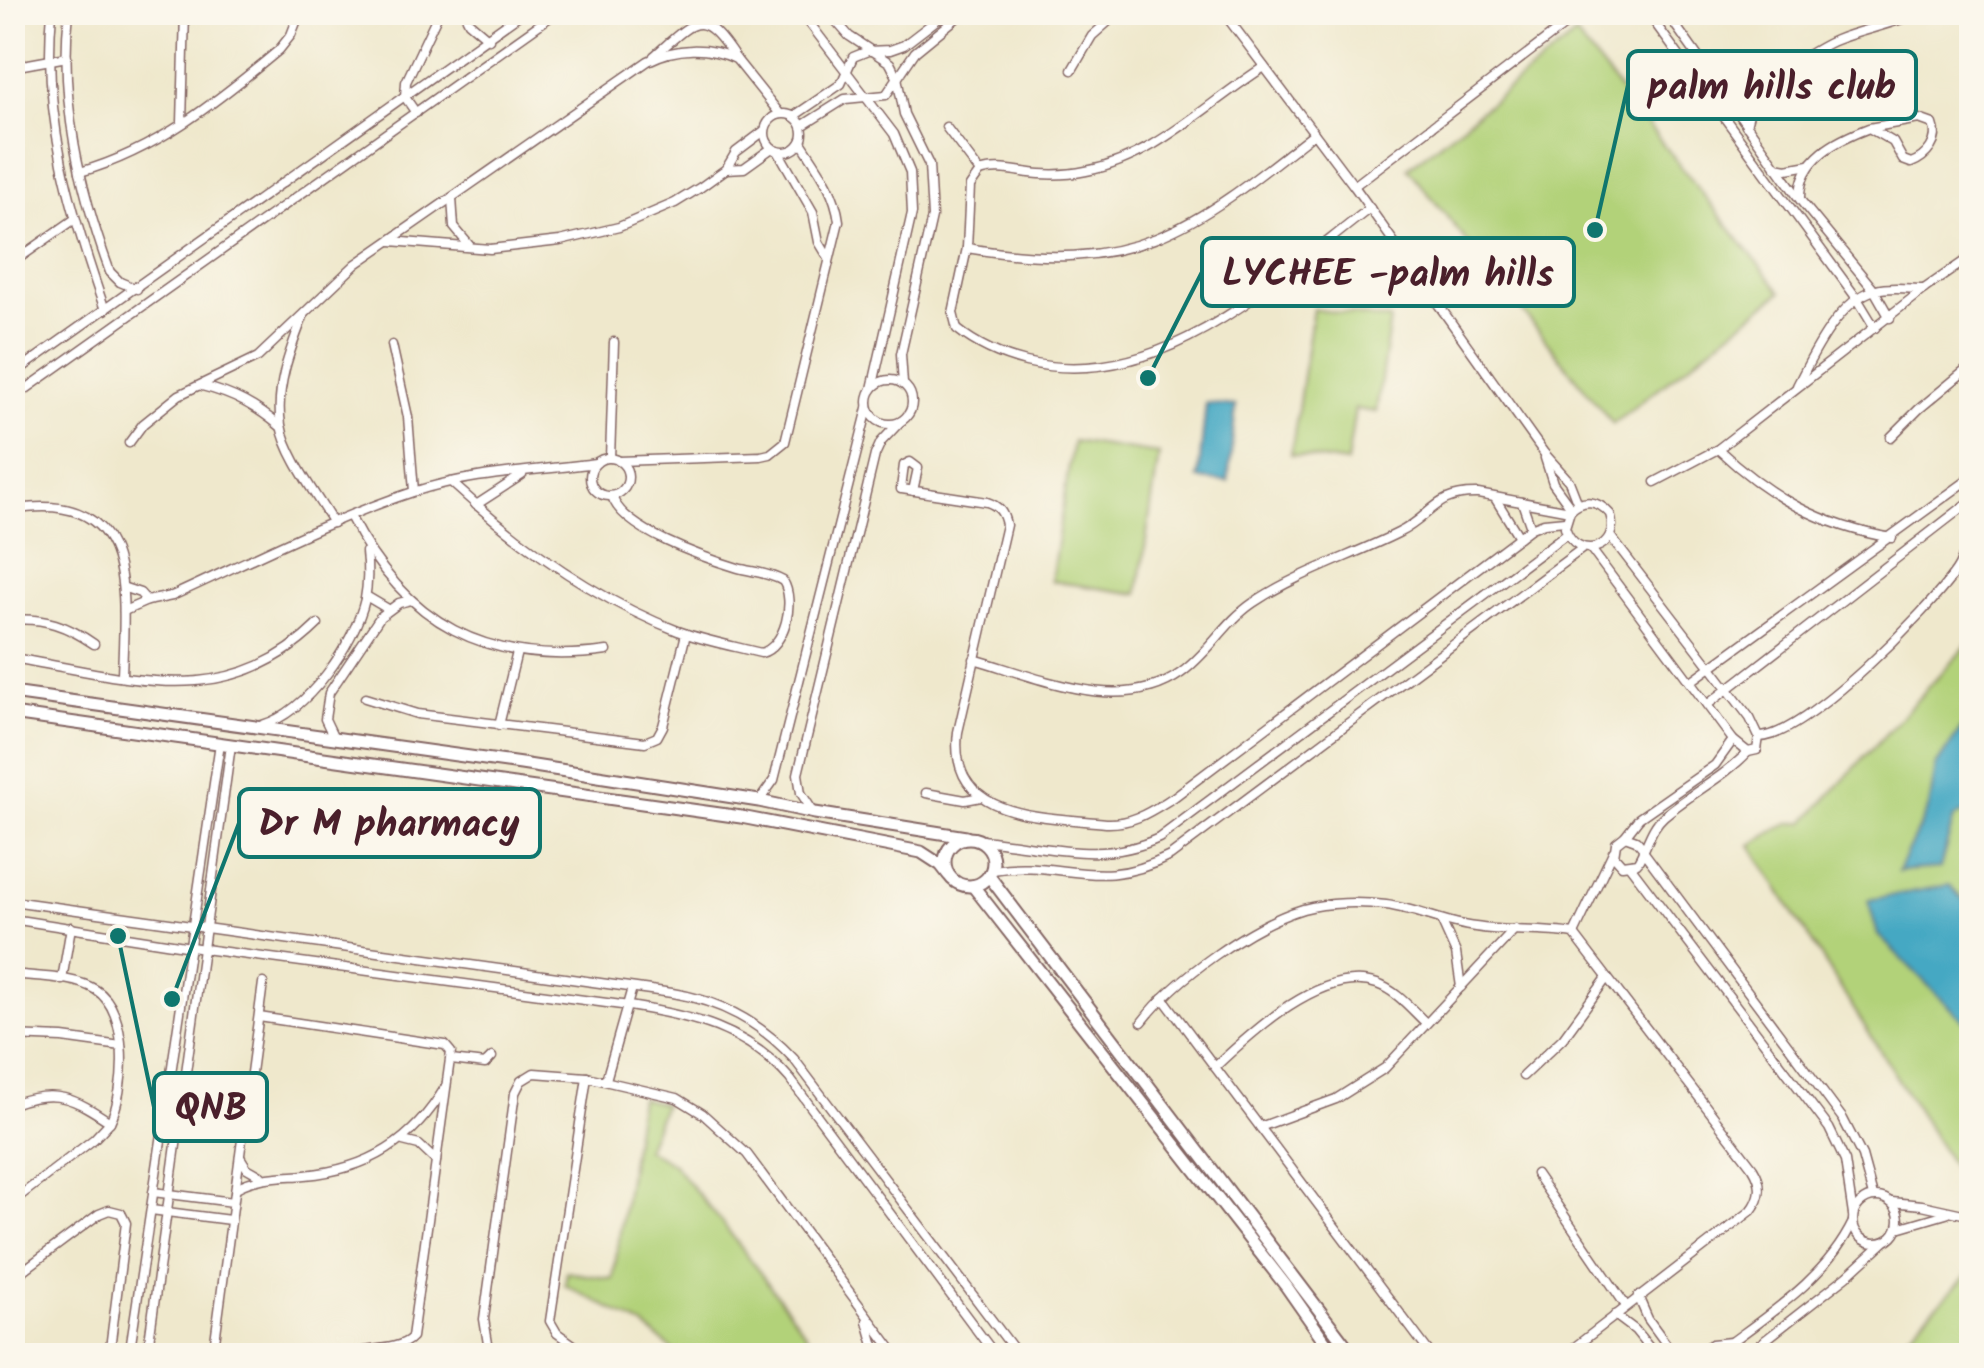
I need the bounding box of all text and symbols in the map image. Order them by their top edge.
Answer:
callout: palm hills club [1628,51,1916,119]
text: palm hills club [1647,59,1896,119]
callout: LYCHEE -palm hills [1202,238,1574,306]
text: LYCHEE -palm hills [1222,246,1554,306]
callout: Dr M pharmacy [239,789,540,857]
text: Dr M pharmacy [259,796,520,856]
callout: QNB [154,1073,267,1141]
text: QNB [175,1080,247,1140]

